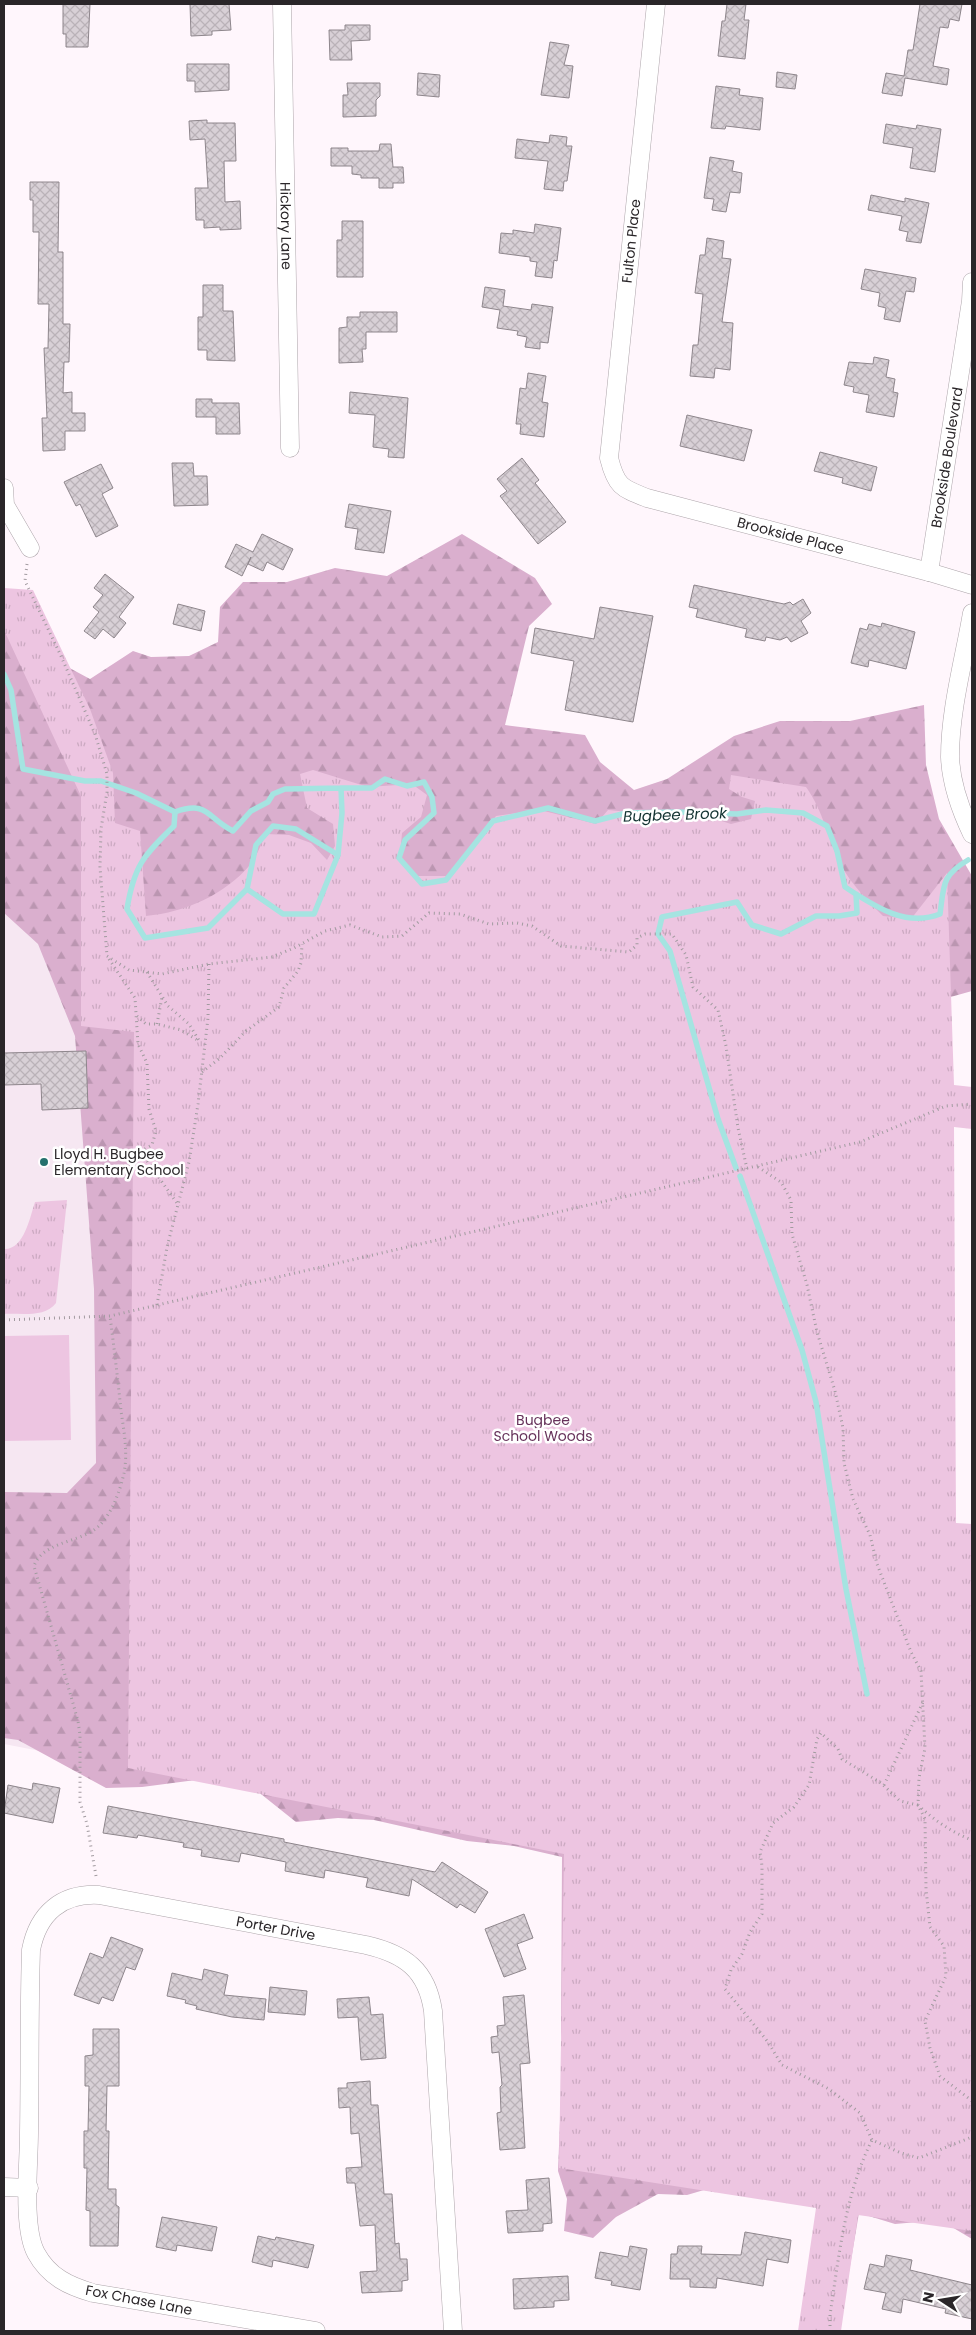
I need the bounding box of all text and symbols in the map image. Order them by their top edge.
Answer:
street label: Hickory Lane [275,182,297,270]
street label: Fulton Place [617,198,645,284]
street label: Brookside Boulevard [926,385,968,529]
street label: Brookside Place [735,512,847,559]
water label: Bugbee Brook [623,802,729,827]
place label: Lloyd H. Bugbee Elementary School [54,1144,184,1180]
marker: Lloyd H. Bugbee Elementary School [38,1156,50,1168]
park label: Bugbee School Woods [493,1410,593,1446]
street label: Porter Drive [235,1911,317,1945]
north arrow [916,2275,966,2325]
street label: Fox Chase Lane [84,2280,195,2320]
text: N [917,2290,939,2305]

